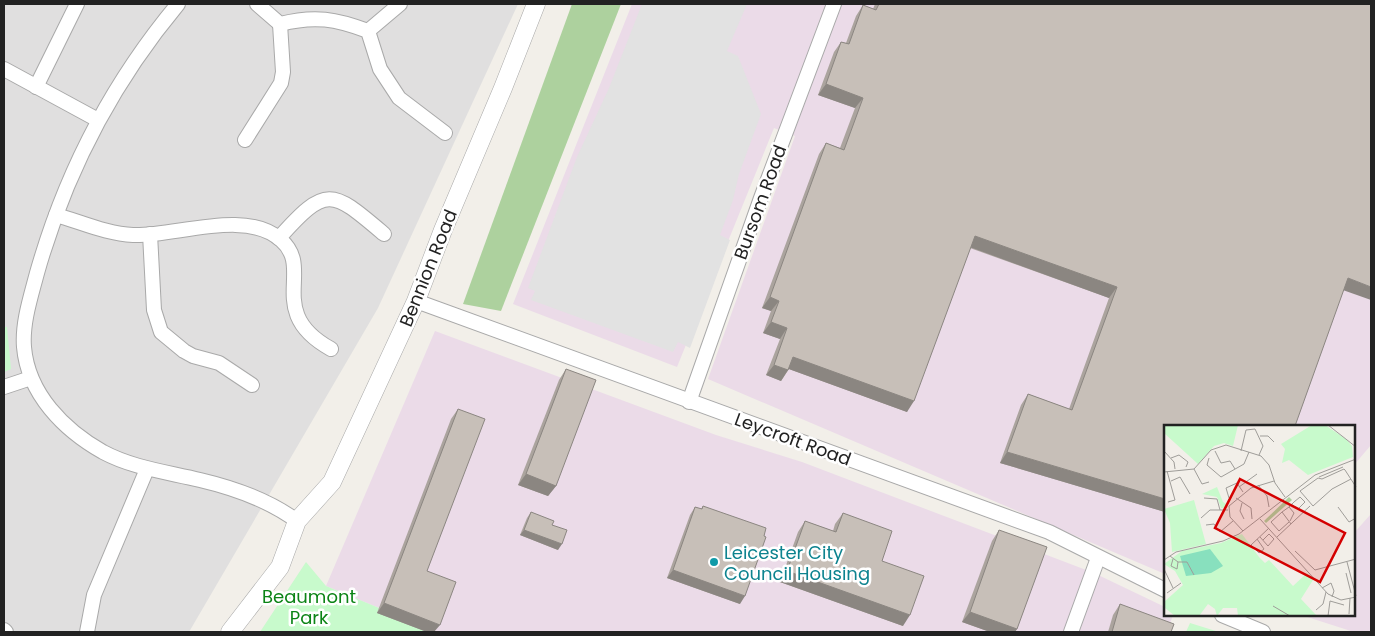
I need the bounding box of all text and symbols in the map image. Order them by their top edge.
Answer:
street label: Bursom Road [728,141,792,263]
street label: Bennion Road [393,206,463,330]
street label: Leycroft Road [731,406,855,472]
inset map [1164,425,1355,616]
place label: Leicester City Council Housing [724,540,870,586]
marker: Leicester City Council Housing [708,556,720,568]
park label: Beaumont Park [262,584,356,630]

